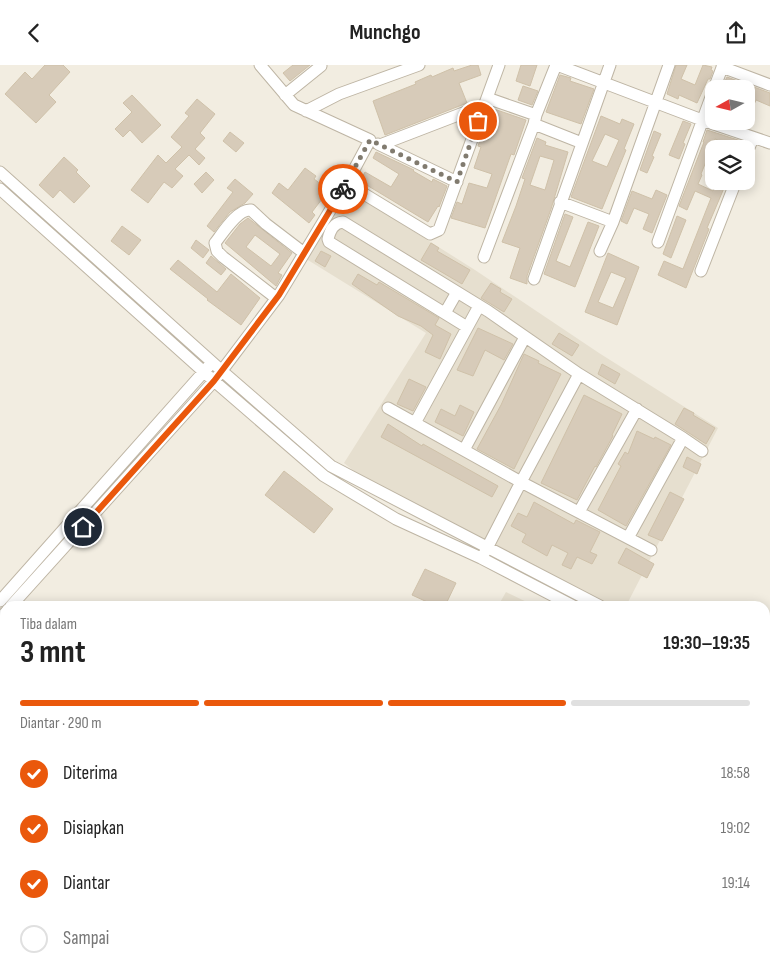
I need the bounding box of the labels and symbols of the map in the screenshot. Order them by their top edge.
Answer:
north arrow [705,80,755,130]
pin [457,100,499,142]
courier [318,164,368,214]
pin [62,506,104,548]

